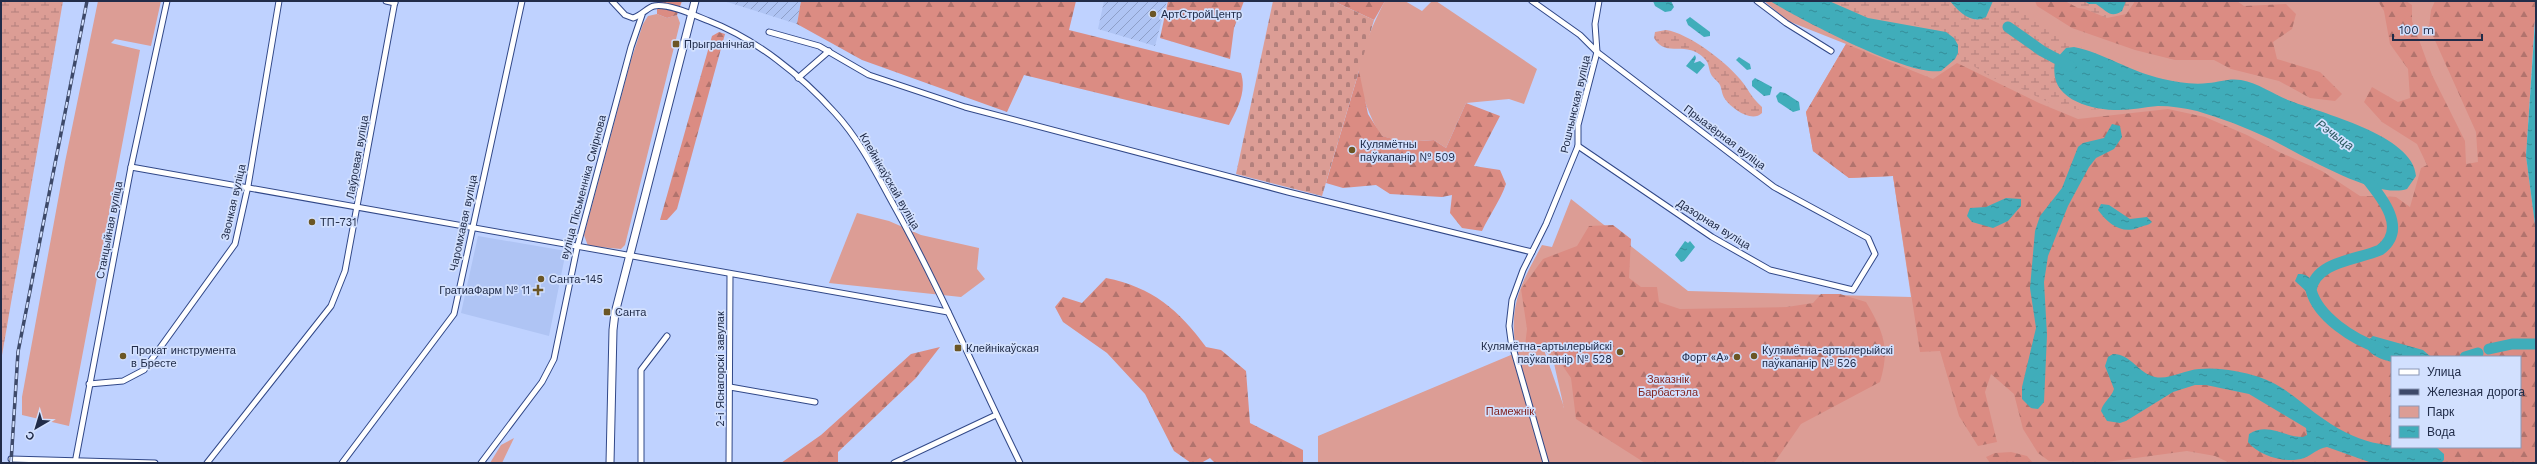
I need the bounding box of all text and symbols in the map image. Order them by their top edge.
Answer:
place label: АртСтройЦентр [1161,8,1242,21]
marker: АртСтройЦентр [1148,9,1158,19]
scale bar [2393,16,2482,42]
text: 100 m [2399,23,2434,37]
place label: Прыгранічная [684,38,755,51]
marker: Прыгранічная [671,39,681,49]
street label: Рошчынская вуліца [1558,53,1593,154]
street label: Прыазёрная вуліца [1681,102,1769,173]
street label: Лаўровая вуліца [344,113,371,200]
street label: вуліца Пісьменніка Смірнова [558,113,609,261]
water label: Рэчыца [2314,117,2357,153]
street label: Клейнікаўскай вуліца [857,131,923,232]
place label: Кулямётны паўкапанір № 509 [1360,138,1455,164]
marker: Кулямётны паўкапанір № 509 [1347,145,1357,155]
street label: Звонкая вуліца [218,162,249,241]
street label: Чаромхавая вуліца [447,173,480,273]
street label: Станцыйная вуліца [94,179,126,280]
street label: Дазорная вуліца [1674,196,1754,253]
place label: ТП-731 [320,216,356,229]
marker: ТП-731 [307,217,317,227]
place label: Санта-145 [549,273,603,286]
marker: Санта-145 [536,274,546,284]
place label: ГратиаФарм № 11 [439,284,530,297]
marker: ГратиаФарм № 11 [533,285,543,295]
place label: Санта [615,306,647,319]
marker: Санта [602,307,612,317]
street label: 2-і Яснагорскі завулак [714,311,727,427]
place label: Кулямётна-артылерыйскі паўкапанір № 528 [1481,340,1612,366]
place label: Клейнікаўская [966,342,1039,355]
marker: Клейнікаўская [953,343,963,353]
place label: Прокат инструмента в Бресте [131,344,237,370]
place label: Кулямётна-артылерыйскі паўкапанір № 526 [1762,344,1893,370]
marker: Кулямётна-артылерыйскі паўкапанір № 528 [1615,347,1625,357]
marker: Прокат инструмента в Бресте [118,351,128,361]
place label: Форт «А» [1682,351,1729,364]
marker: Кулямётна-артылерыйскі паўкапанір № 526 [1749,351,1759,361]
marker: Форт «А» [1732,352,1742,362]
legend [2391,356,2521,448]
text: Улица [2427,365,2461,379]
park label: Заказнік Барбастэла [1638,373,1699,399]
text: Железная дорога [2427,385,2525,399]
park label: Памежнік [1486,405,1534,418]
text: Парк [2427,405,2455,419]
north arrow [16,408,56,448]
text: Вода [2427,425,2455,439]
text: С [23,428,37,443]

